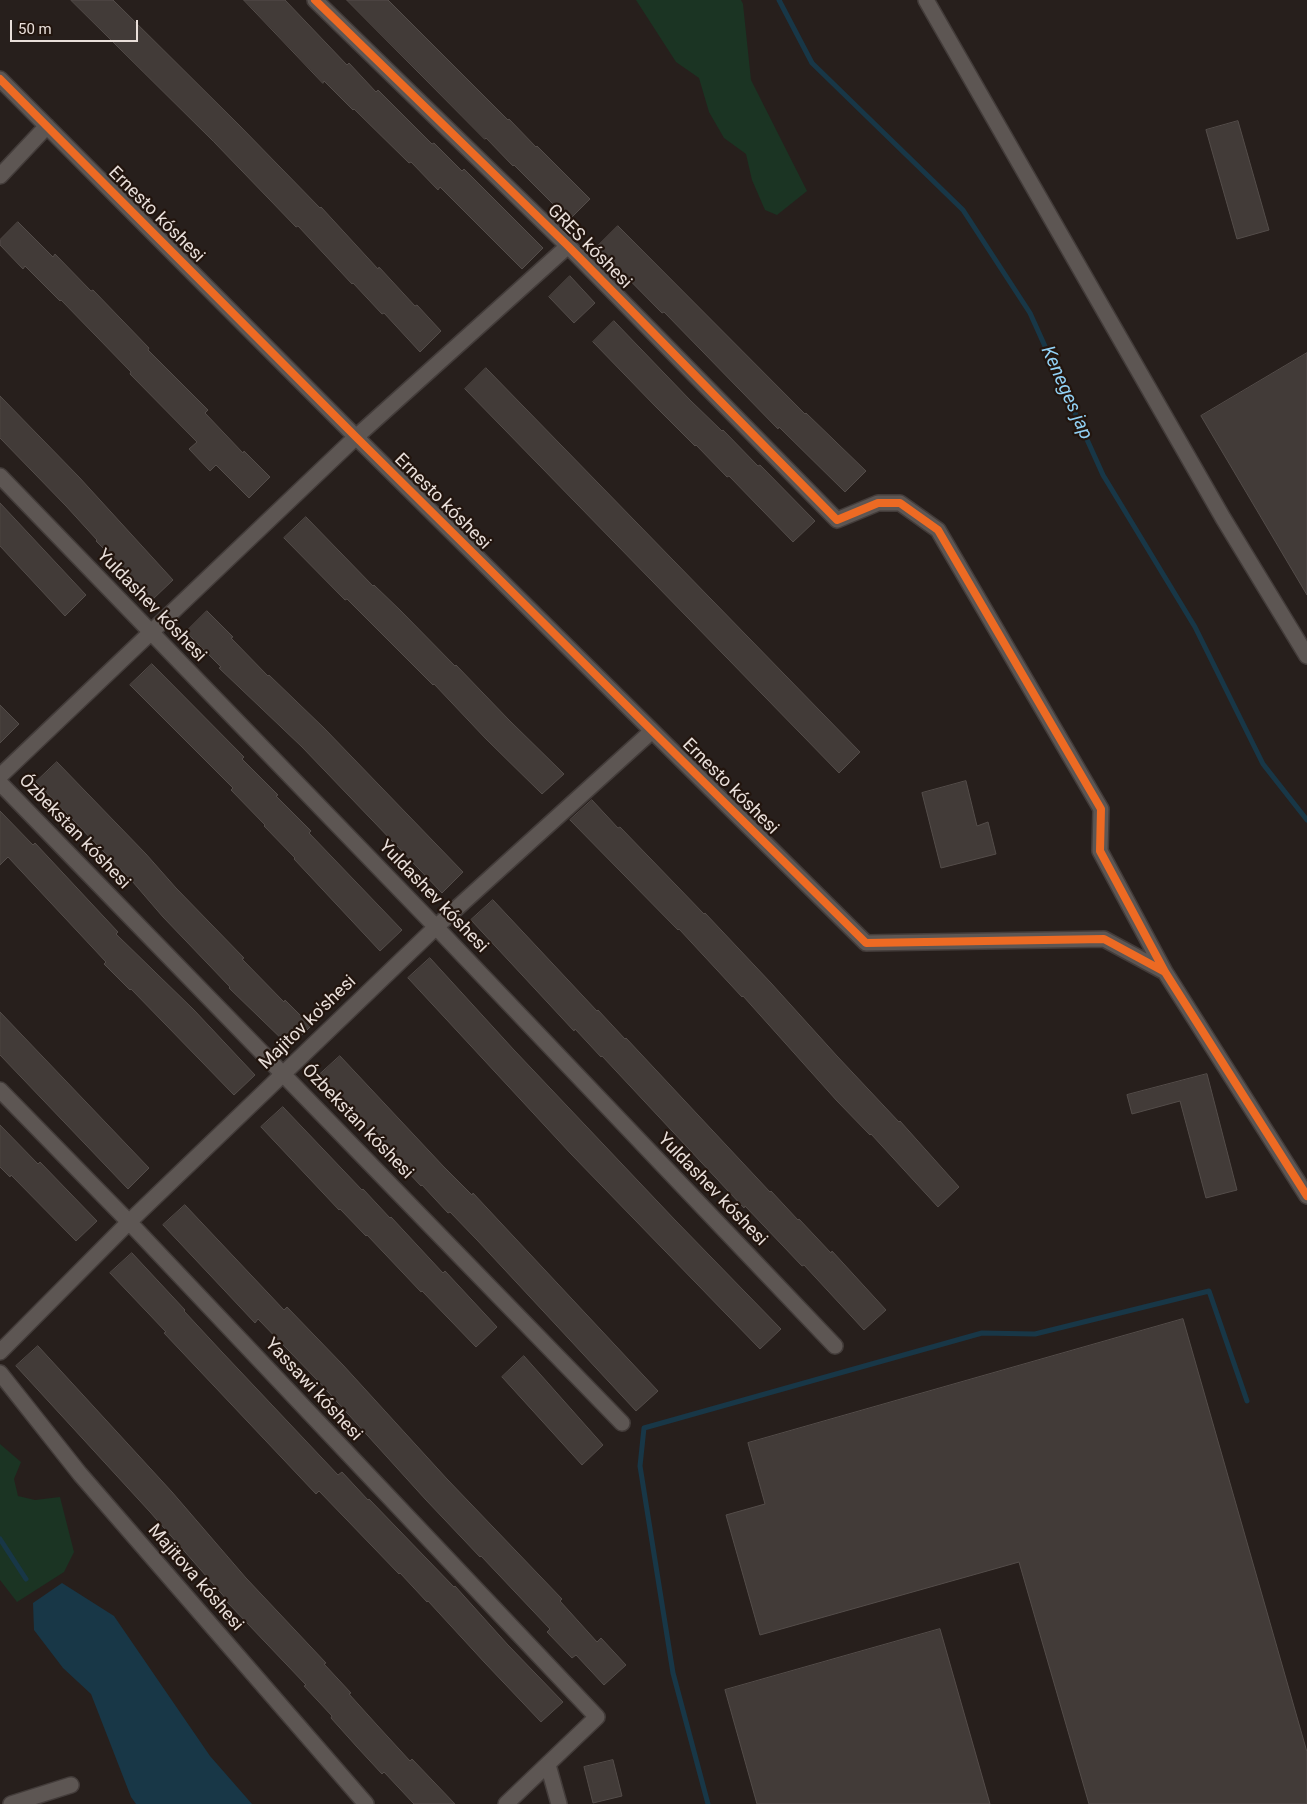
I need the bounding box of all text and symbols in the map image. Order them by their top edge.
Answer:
scale bar [12,10,140,42]
text: 50 m [18,20,52,38]
street label: Ernesto kóshesi [103,162,209,268]
street label: GRES kóshesi [542,200,636,294]
water label: Keneges jap [1035,343,1097,443]
street label: Ernesto kóshesi [389,449,495,555]
street label: Yuldashev kóshesi [92,545,210,667]
street label: Ernesto kóshesi [677,734,783,840]
street label: Ózbekstan kóshesi [14,770,134,894]
street label: Yuldashev kóshesi [374,836,492,958]
street label: Majitov ko'shesi [255,971,361,1075]
street label: Ózbekstan kóshesi [297,1060,417,1184]
street label: Yuldashev kóshesi [653,1129,771,1251]
street label: Yassawi kóshesi [260,1334,366,1446]
street label: Majitova kóshesi [143,1520,247,1636]

